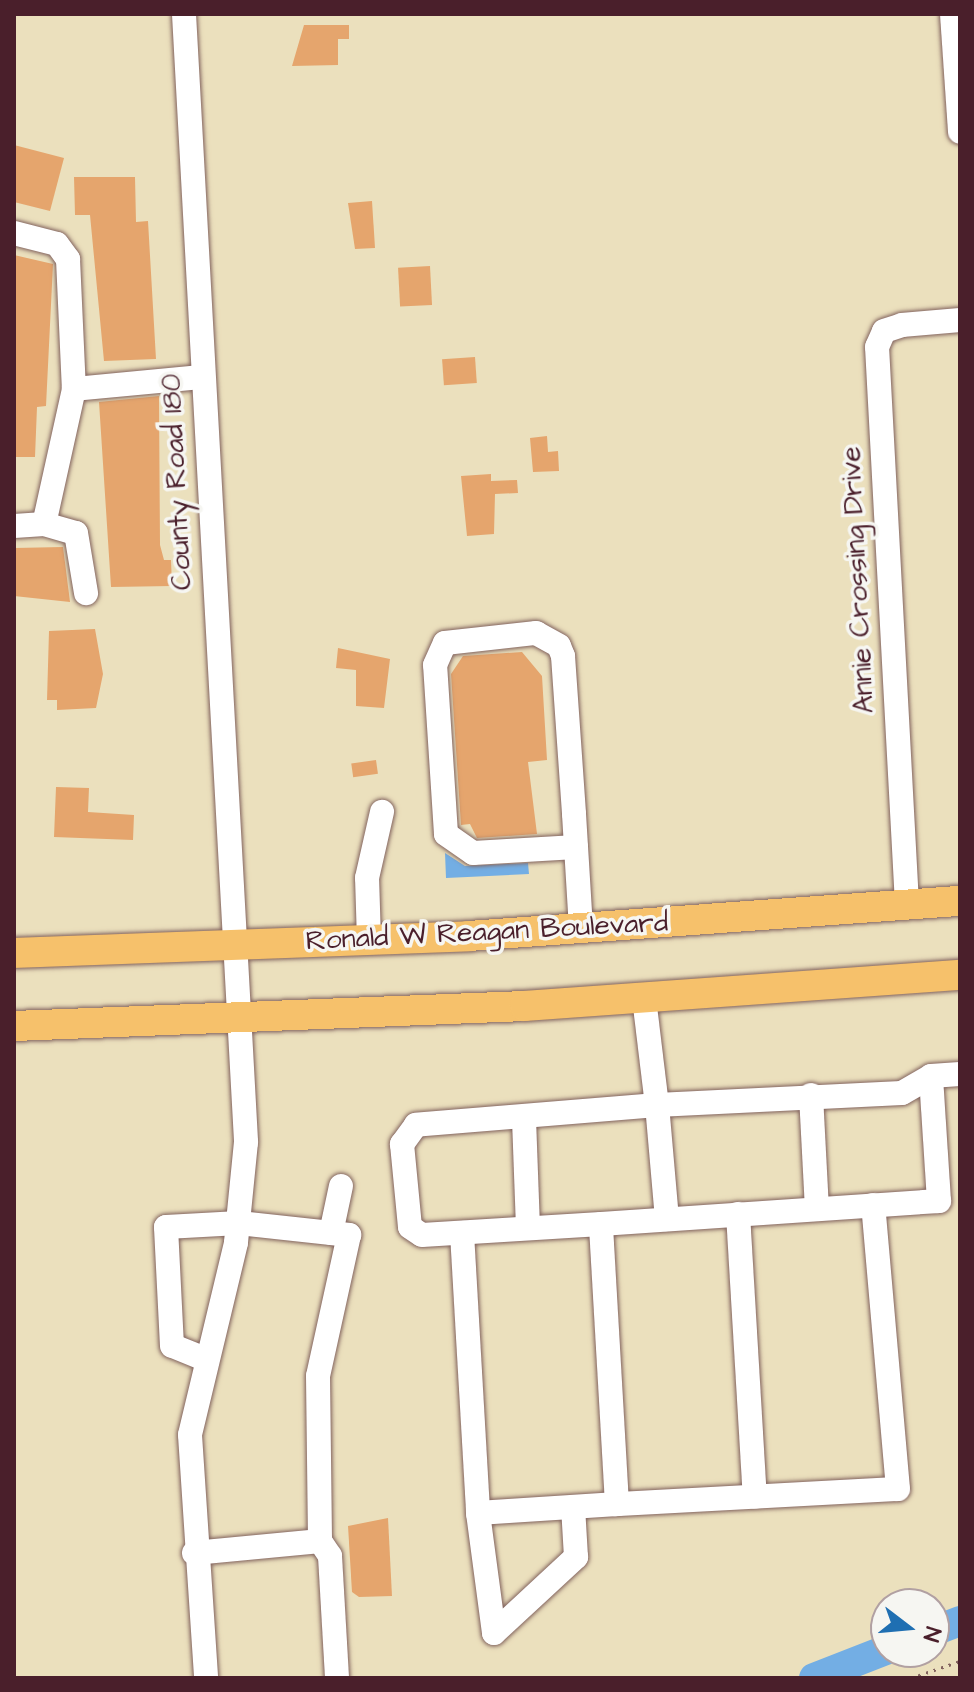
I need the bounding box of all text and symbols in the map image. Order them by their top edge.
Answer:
street label: County Road 180 [155,373,199,591]
street label: Annie Crossing Drive [834,446,882,714]
street label: Ronald W Reagan Boulevard [305,906,669,958]
north arrow [870,1588,950,1668]
text: N [915,1623,948,1645]

